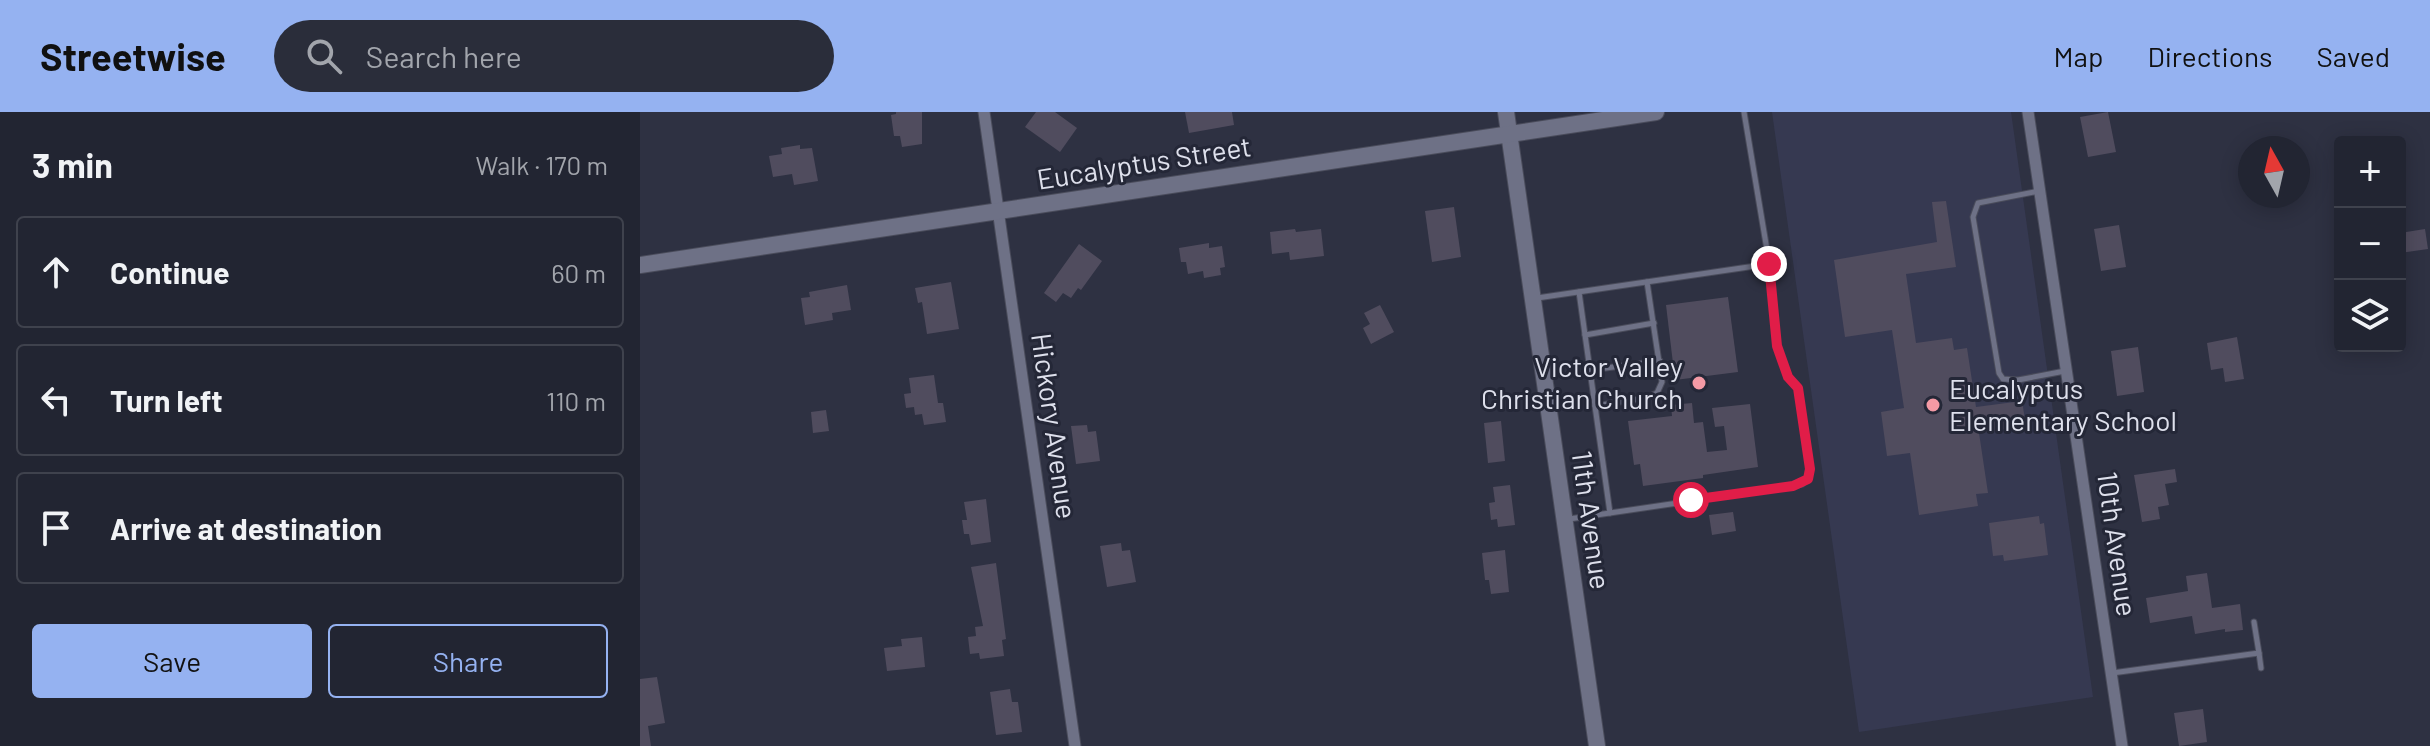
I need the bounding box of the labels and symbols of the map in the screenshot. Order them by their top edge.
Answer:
street label: Eucalyptus Street [1034,128,1253,196]
north arrow [2238,136,2310,208]
route end [1751,246,1787,282]
street label: Hickory Avenue [1025,331,1085,521]
place label: Victor Valley Christian Church [1481,349,1683,415]
place label: Eucalyptus Elementary School [1949,371,2177,437]
marker: Victor Valley Christian Church [1690,374,1708,392]
marker: Eucalyptus Elementary School [1924,396,1942,414]
street label: 11th Avenue [1565,448,1619,591]
street label: 10th Avenue [2091,469,2145,618]
route start [1673,482,1709,518]

